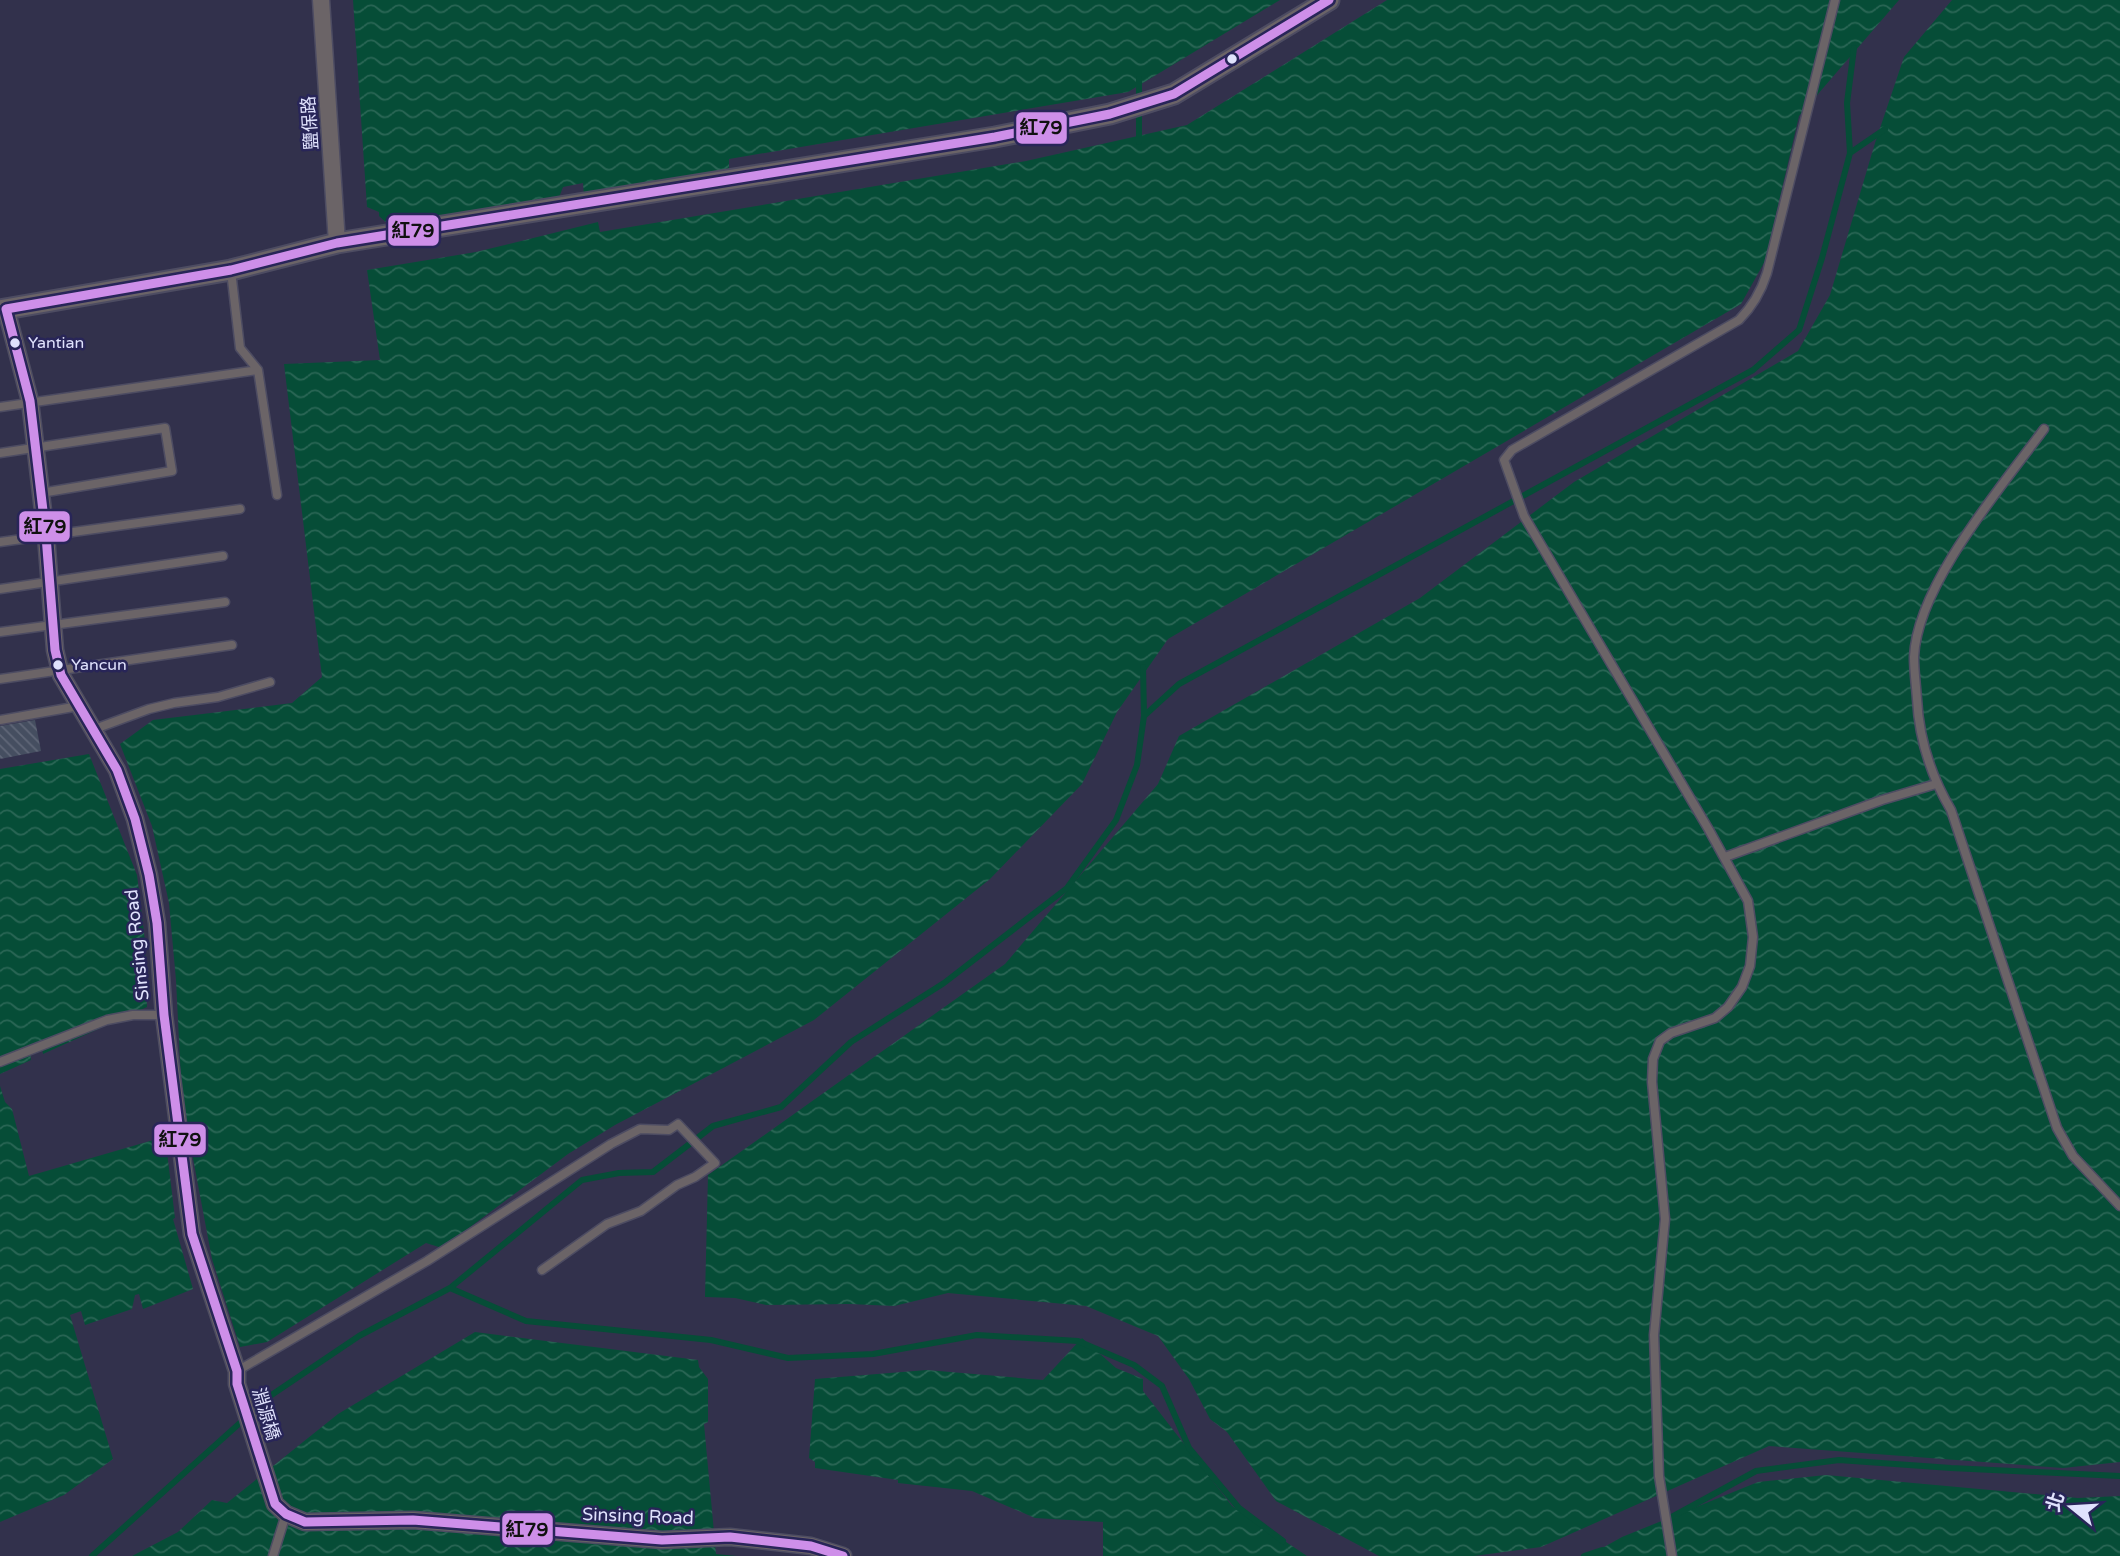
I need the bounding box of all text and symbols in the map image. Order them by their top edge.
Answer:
unlabelled marker [1225,52,1239,66]
street label: 鹽保路 [297,95,323,151]
line badge: 紅79 [1015,111,1068,145]
text: 紅79 [1020,117,1062,139]
line badge: 紅79 [387,214,440,247]
text: 紅79 [392,220,434,242]
place label: Yantian [28,333,84,353]
marker: Yantian [8,336,22,350]
line badge: 紅79 [18,510,71,543]
text: 紅79 [24,516,66,538]
place label: Yancun [71,655,127,675]
marker: Yancun [51,658,65,672]
street label: Sinsing Road [120,888,154,1002]
line badge: 紅79 [153,1123,207,1156]
text: 紅79 [159,1129,201,1151]
street label: 淵源橋 [248,1385,284,1443]
north arrow [2036,1472,2106,1542]
text: 北 [2042,1490,2069,1514]
street label: Sinsing Road [582,1503,694,1529]
line badge: 紅79 [501,1512,554,1546]
text: 紅79 [506,1519,548,1541]

